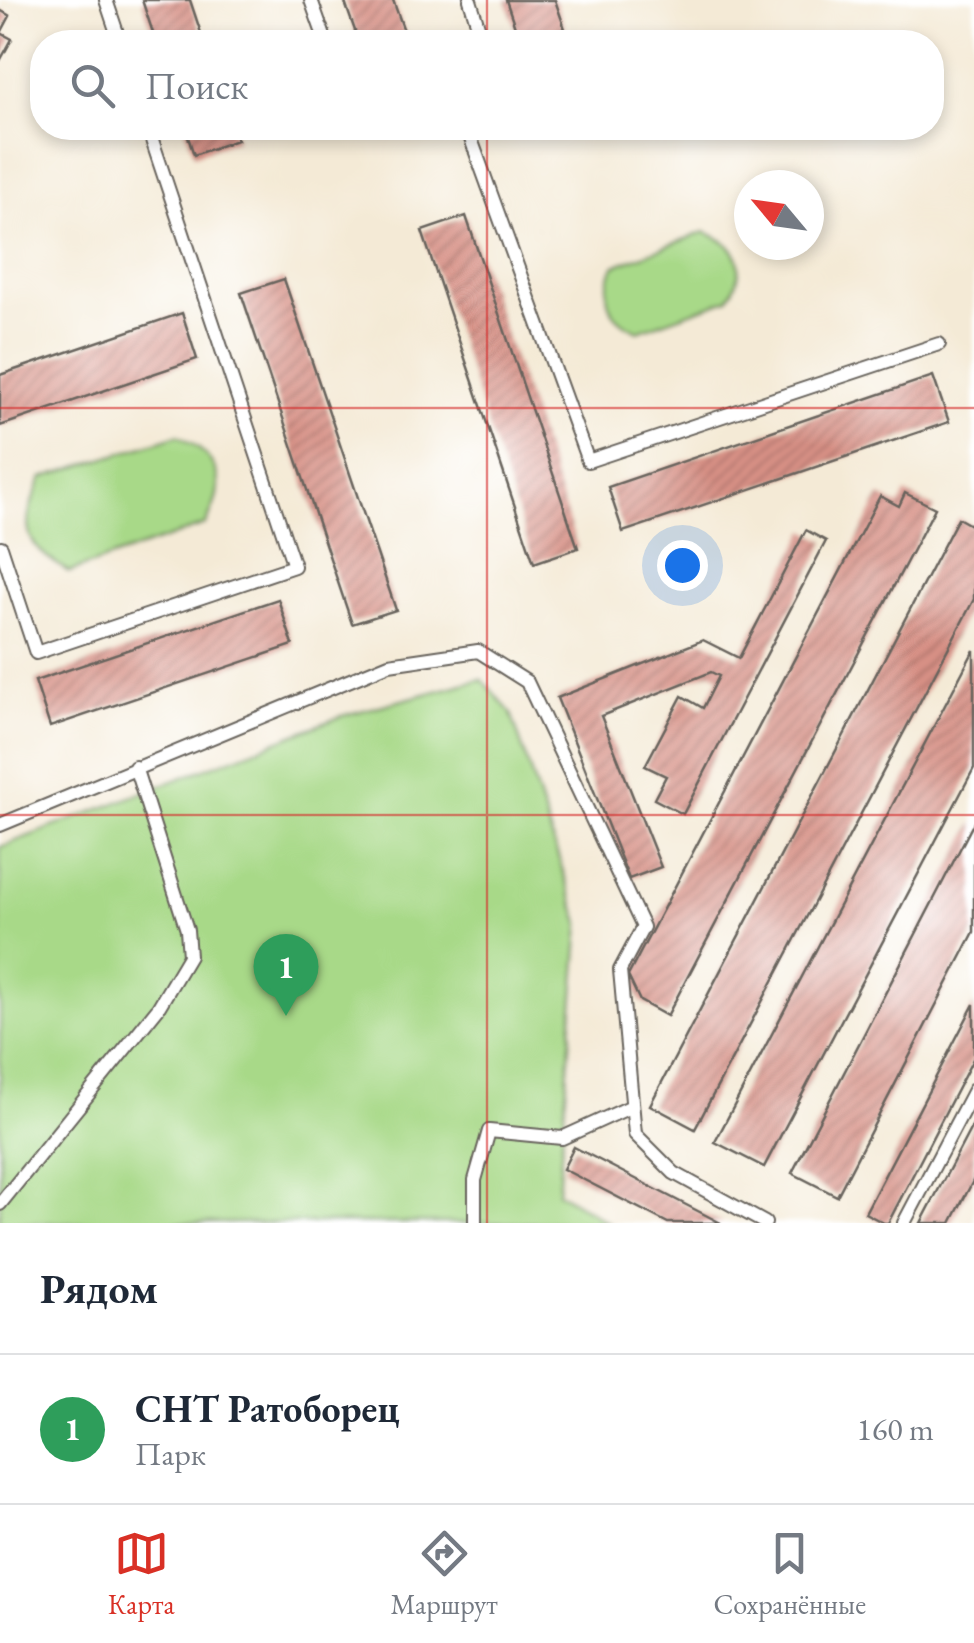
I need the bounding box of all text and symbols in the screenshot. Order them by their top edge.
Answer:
search box [30,30,944,140]
icon: search [65,58,120,113]
text: Поиск [145,61,248,110]
north arrow [734,170,824,260]
your location [657,540,708,591]
pin: 1 [254,934,318,1016]
text: Рядом [40,1261,158,1316]
text: СНТ Ратоборец [135,1384,400,1433]
text: 1 [64,1408,81,1450]
text: 160 m [857,1408,934,1450]
text: Парк [135,1433,206,1475]
tab: Карта [108,1526,175,1622]
tab: Маршрут [390,1526,498,1622]
tab: Сохранённые [713,1526,866,1622]

